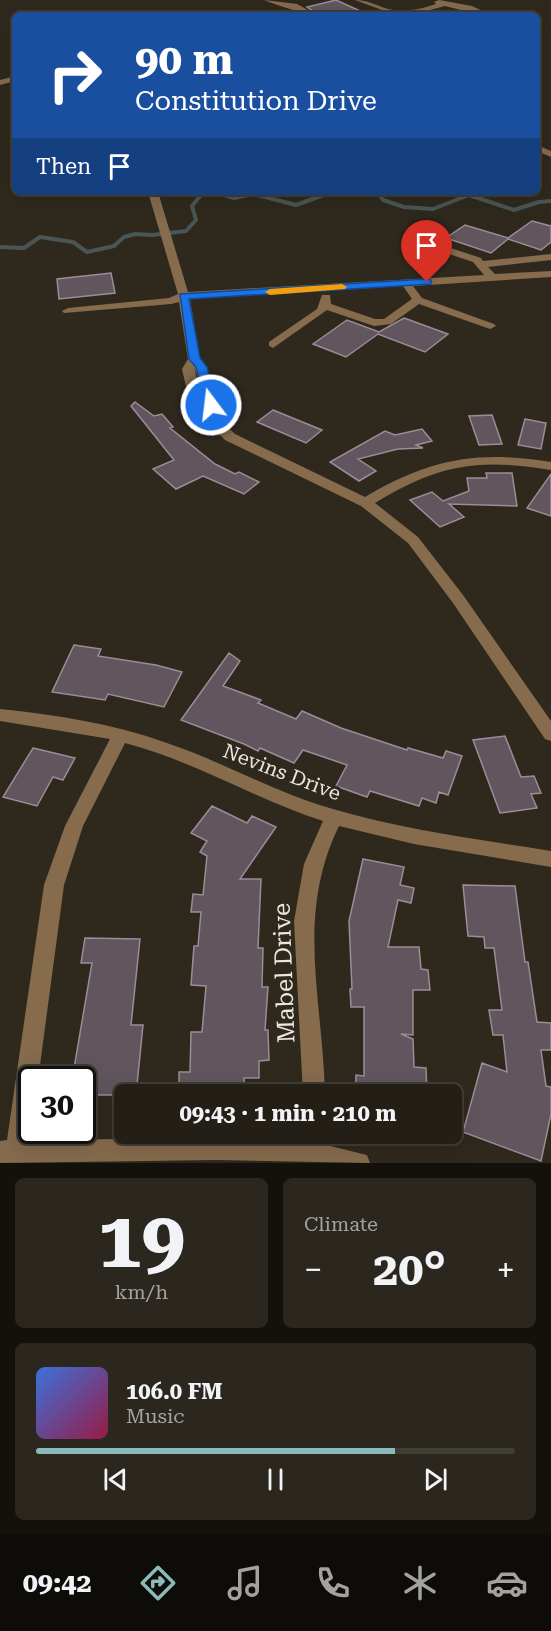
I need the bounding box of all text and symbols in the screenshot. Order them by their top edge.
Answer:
text: 90 m [135,35,233,84]
icon: right [36,36,114,114]
text: Constitution Drive [135,85,377,117]
icon: arrive [103,150,136,183]
text: Then [36,154,91,179]
pin [401,220,452,282]
icon: arrive [410,229,443,262]
position arrow [179,373,243,437]
street label: Nevins Drive [220,739,344,805]
street label: Mabel Drive [268,902,300,1044]
speed limit sign: 30 [18,1066,96,1144]
text: 09:43 · 1 min · 210 m [179,1101,397,1126]
text: 19 [98,1195,185,1286]
text: Climate [304,1212,378,1236]
text: 20° [373,1243,446,1296]
text: − [304,1250,322,1289]
text: + [497,1250,515,1289]
text: km/h [115,1280,168,1304]
text: 106.0 FM [126,1379,223,1404]
text: Music [126,1404,185,1428]
icon: previous [99,1463,132,1496]
icon: pause [259,1463,292,1496]
icon: next [419,1463,452,1496]
icon: directions [137,1562,179,1604]
icon: music [224,1562,266,1604]
icon: phone [312,1562,354,1604]
icon: climate [399,1562,441,1604]
icon: car [486,1562,528,1604]
text: 09:42 [23,1567,92,1599]

